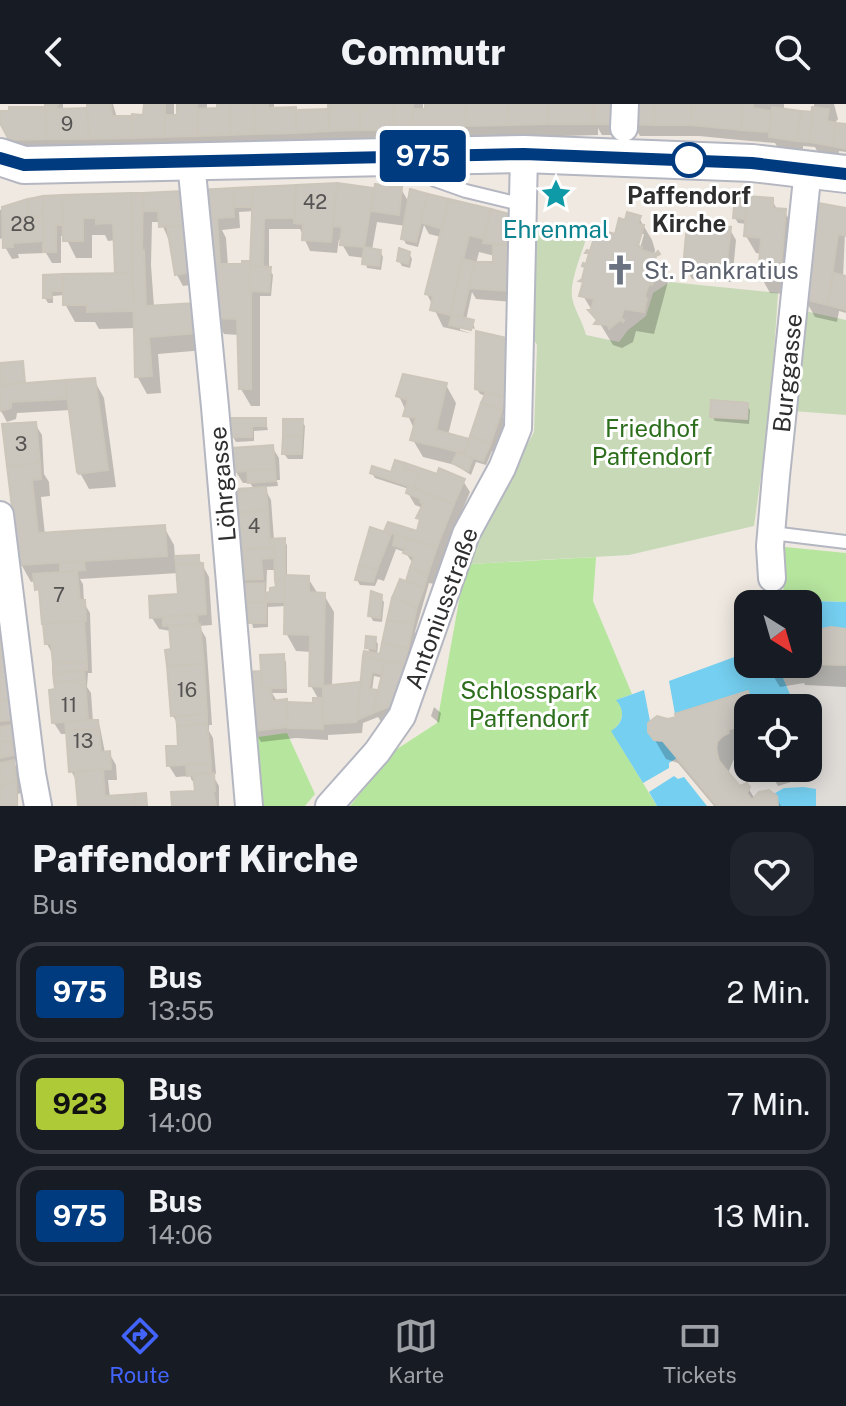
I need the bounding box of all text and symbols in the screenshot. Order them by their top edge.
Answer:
icon: back [32,30,76,74]
icon: search [770,30,814,74]
text: Commutr [340,31,506,73]
house number: 9 [61,112,73,136]
line badge: 975 [377,130,469,182]
text: 975 [396,139,450,172]
marker: Paffendorf Kirche [672,143,706,177]
place icon: Ehrenmal [539,177,573,211]
place label: Paffendorf Kirche [627,181,751,237]
house number: 42 [303,190,327,214]
house number: 28 [11,212,35,236]
place label: Ehrenmal [503,215,609,243]
church icon: St. Pankratius [603,253,637,287]
place label: St. Pankratius [644,256,799,284]
street label: Burggasse [767,312,807,434]
park label: Friedhof Paffendorf [592,414,712,470]
street label: Löhrgasse [203,425,241,543]
house number: 3 [15,432,27,456]
house number: 4 [248,514,260,538]
street label: Antoniusstraße [399,523,483,693]
house number: 7 [53,583,65,607]
north arrow [734,590,822,678]
map controls [734,590,822,782]
park label: Schlosspark Paffendorf [460,676,598,732]
house number: 16 [177,678,197,702]
house number: 11 [61,693,77,717]
button: locate [734,694,822,782]
house number: 13 [73,729,93,753]
button: heart [730,832,814,916]
text: Paffendorf Kirche [32,836,359,881]
text: Bus [32,889,78,920]
text: Bus [148,959,202,995]
text: 2 Min. [727,974,810,1010]
text: 975 [53,975,107,1008]
text: 13:55 [148,995,214,1026]
text: Bus [148,1071,202,1107]
text: 7 Min. [726,1086,810,1122]
text: 923 [53,1087,107,1120]
text: 14:00 [148,1107,212,1138]
text: Bus [148,1183,202,1219]
text: 13 Min. [713,1198,810,1234]
text: 975 [53,1199,107,1232]
text: 14:06 [148,1219,213,1250]
tab: Route [109,1314,170,1388]
tab: Karte [388,1314,444,1388]
tab: Tickets [663,1314,737,1388]

